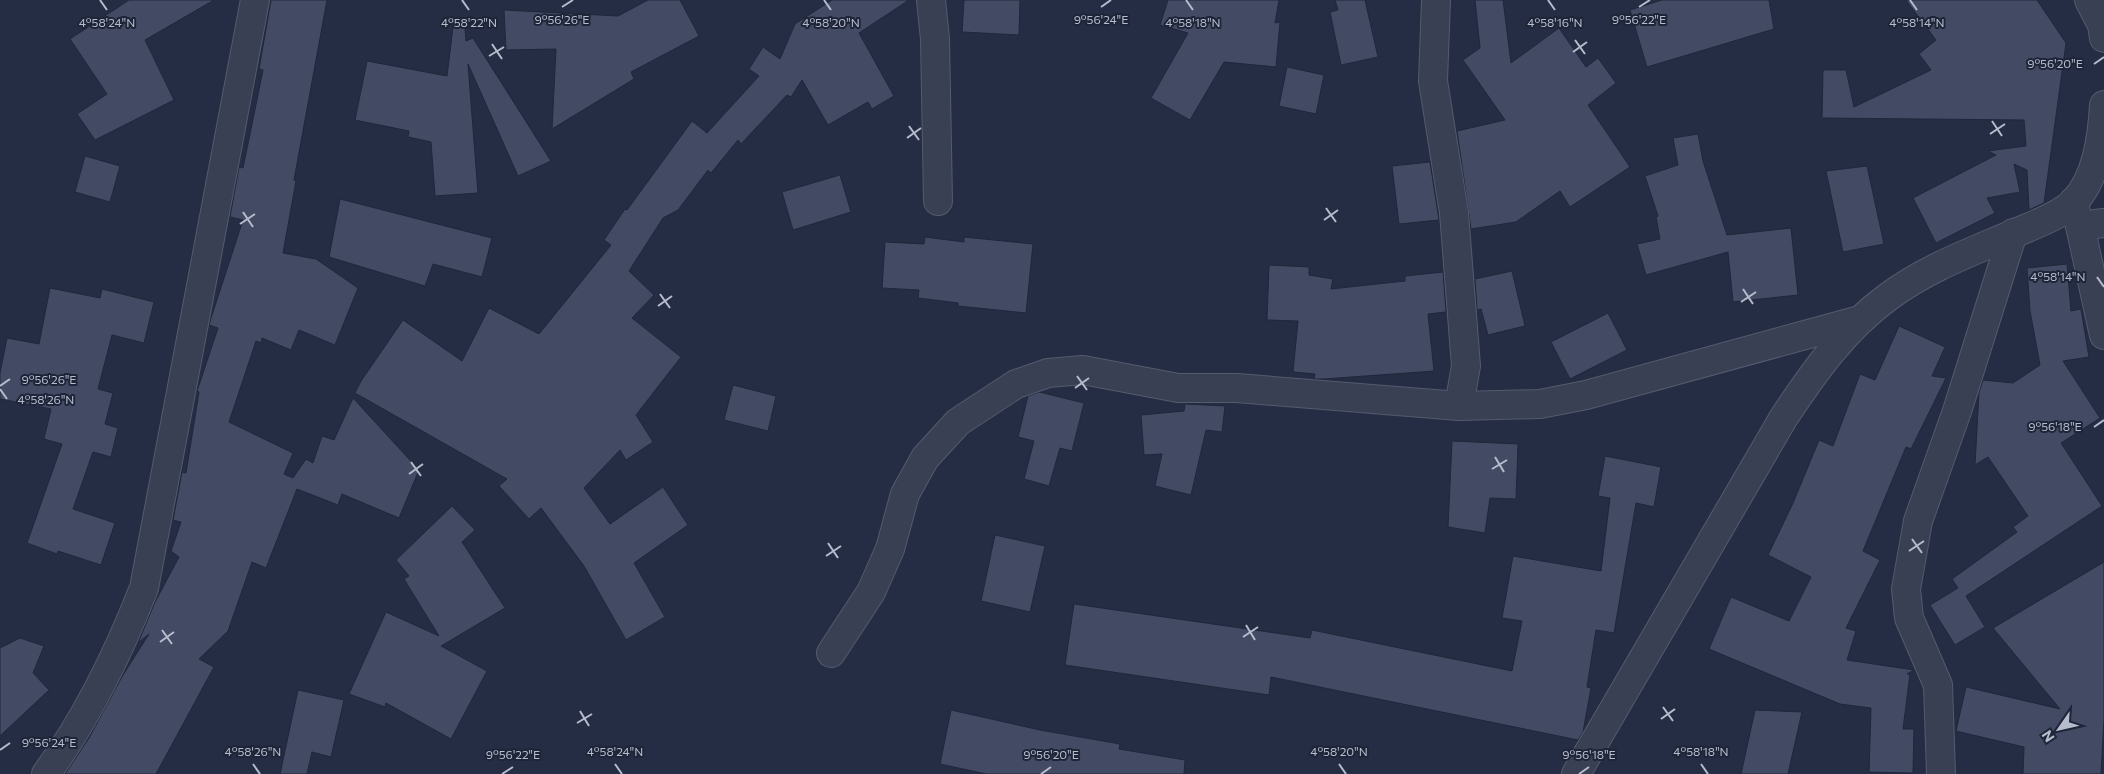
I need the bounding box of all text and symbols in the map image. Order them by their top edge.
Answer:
text: 9°56'26"E [535,12,590,26]
text: 9°56'24"E [1074,12,1128,26]
text: 9°56'22"E [1612,12,1666,26]
text: 4°58'24"N [79,15,135,29]
text: 4°58'22"N [441,15,497,29]
text: 4°58'20"N [802,15,860,29]
text: 4°58'18"N [1165,15,1221,29]
text: 4°58'16"N [1527,15,1583,29]
text: 4°58'14"N [1889,15,1945,29]
text: 9°56'20"E [2027,56,2083,70]
text: 4°58'14"N [2030,269,2086,283]
text: 9°56'26"E [22,372,77,386]
text: 4°58'26"N [18,392,74,406]
text: 9°56'18"E [2028,419,2082,433]
north arrow [2034,704,2084,754]
text: N [2038,727,2058,746]
text: 9°56'24"E [22,735,76,749]
text: 4°58'26"N [225,744,281,758]
text: 4°58'24"N [587,744,643,758]
text: 4°58'20"N [1310,744,1368,758]
text: 4°58'18"N [1673,744,1729,758]
text: 9°56'22"E [486,747,540,761]
text: 9°56'20"E [1023,747,1079,761]
text: 9°56'18"E [1562,747,1616,761]

